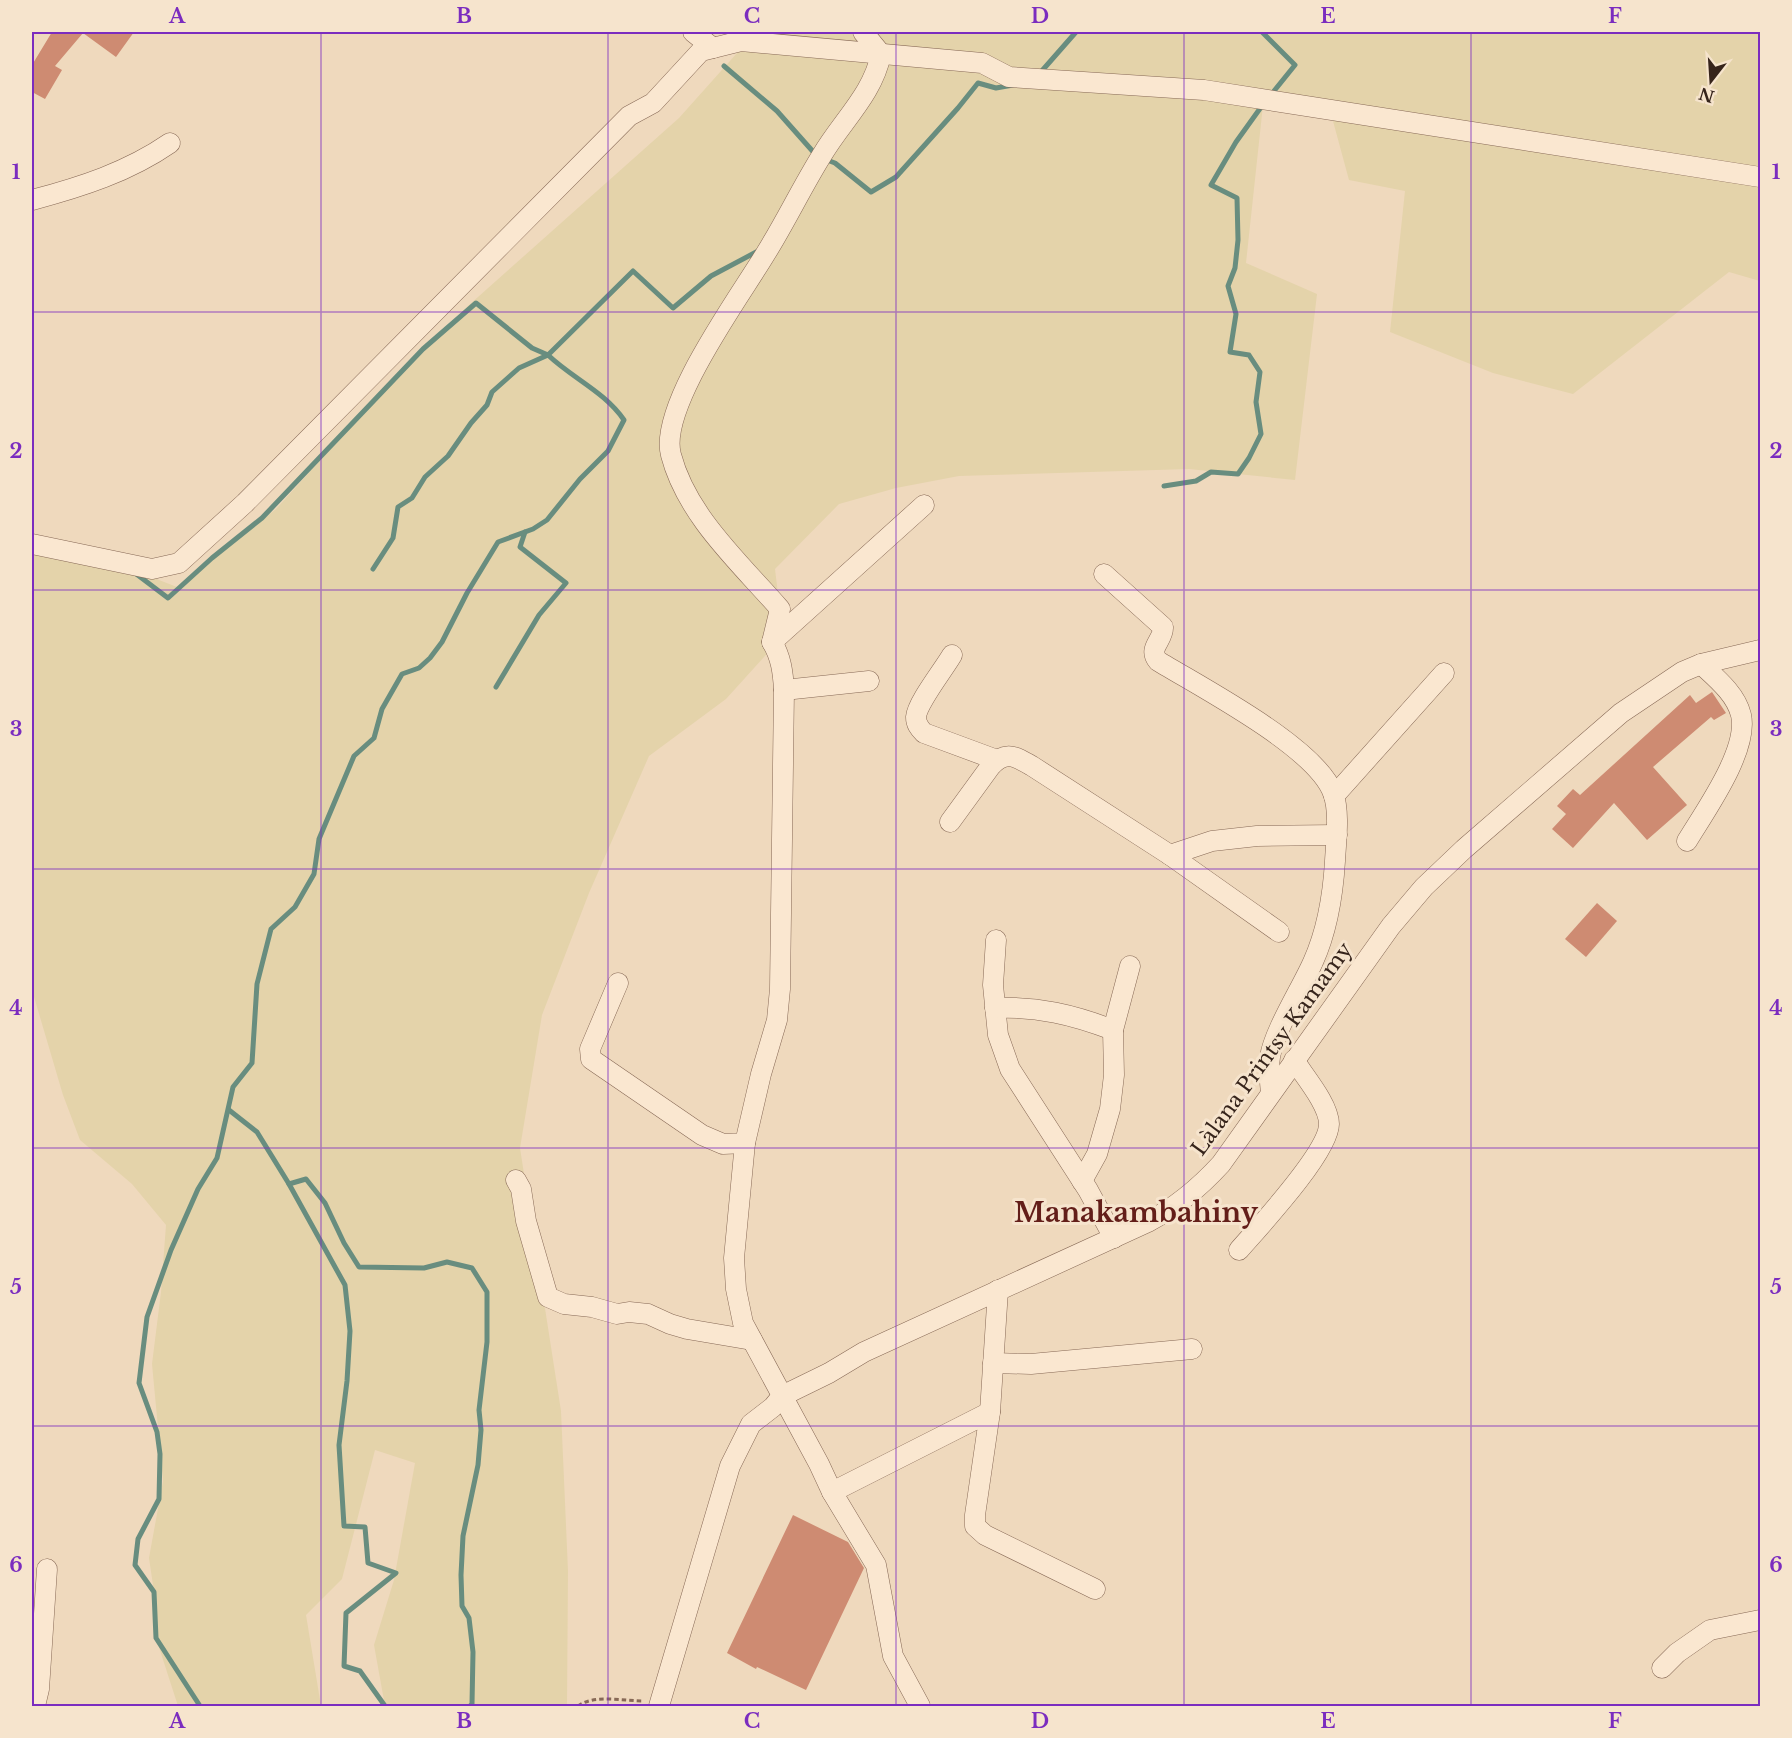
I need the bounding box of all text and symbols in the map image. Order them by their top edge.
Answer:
text: A [168,4,186,28]
text: B [456,4,472,28]
text: C [744,4,760,28]
text: D [1031,4,1049,28]
text: E [1320,4,1336,28]
text: F [1608,4,1622,28]
north arrow [1681,51,1741,111]
text: N [1696,84,1717,107]
text: 1 [12,160,21,184]
text: 1 [1772,160,1781,184]
text: 2 [9,439,23,463]
text: 2 [1769,439,1783,463]
text: 3 [10,717,22,741]
text: 3 [1770,717,1782,741]
street label: Làlana Printsy Kamamy [1186,937,1358,1161]
text: 4 [9,996,23,1020]
text: 4 [1769,996,1783,1020]
district label: Manakambahiny [1014,1196,1259,1229]
text: 5 [10,1275,22,1299]
text: 5 [1770,1275,1782,1299]
text: 6 [9,1553,23,1577]
text: 6 [1769,1553,1783,1577]
text: A [168,1709,186,1733]
text: B [456,1709,472,1733]
text: C [744,1709,760,1733]
text: D [1031,1709,1049,1733]
text: E [1320,1709,1336,1733]
text: F [1608,1709,1622,1733]

